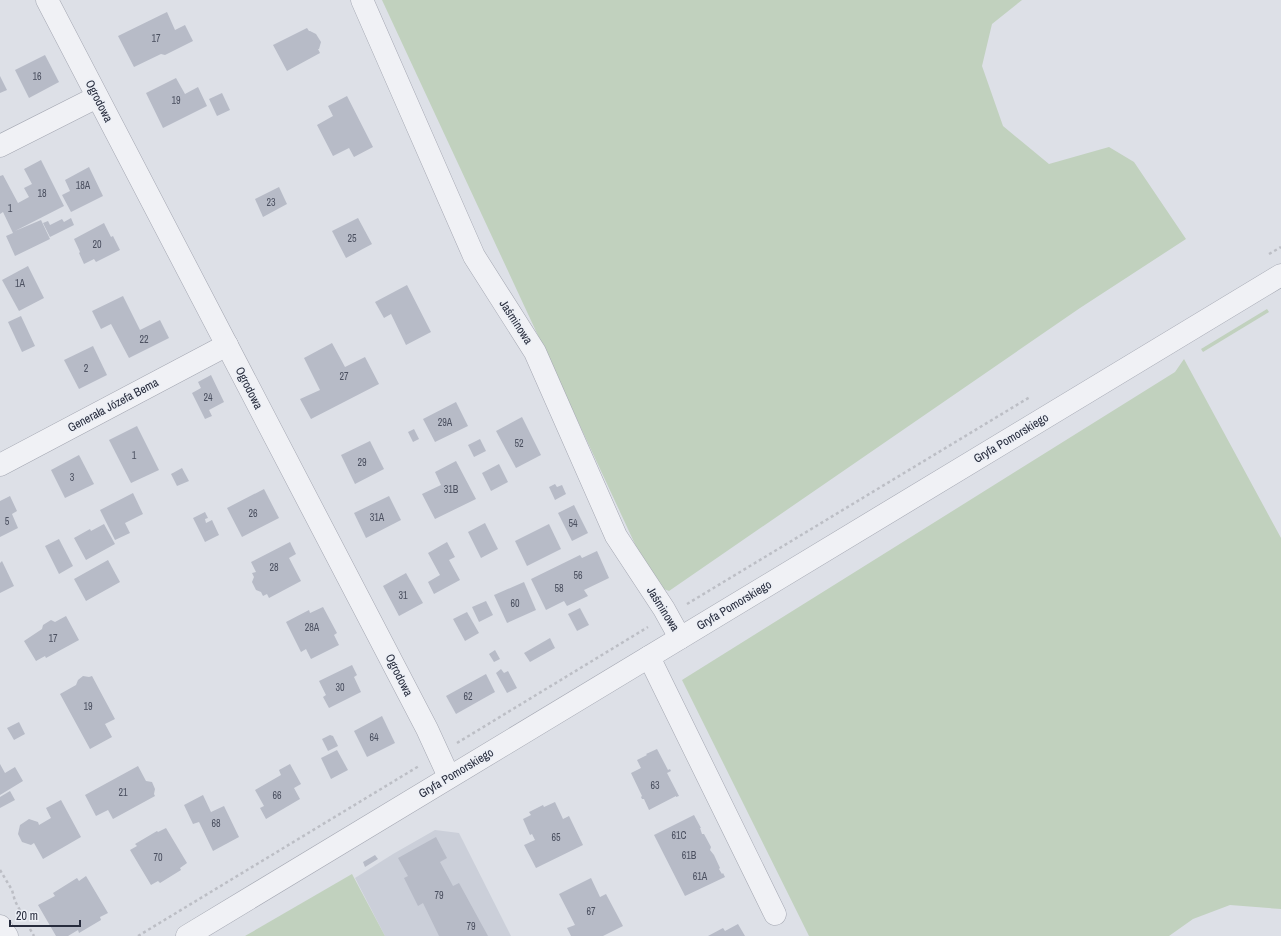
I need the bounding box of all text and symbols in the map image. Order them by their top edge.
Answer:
house number: 17 [151,32,161,45]
house number: 16 [32,70,42,83]
street label: Ogrodowa [82,77,117,125]
house number: 19 [171,94,181,107]
house number: 18A [76,179,91,192]
house number: 18 [37,187,47,200]
house number: 23 [266,196,276,209]
house number: 1 [8,202,13,215]
house number: 25 [347,232,357,245]
house number: 20 [92,238,102,251]
house number: 1A [15,277,26,290]
street label: Jaśminowa [496,297,537,348]
house number: 22 [139,333,149,346]
house number: 2 [84,362,89,375]
street label: Ogrodowa [232,364,267,412]
house number: 27 [339,370,349,383]
street label: Generała Józefa Bema [65,374,162,436]
house number: 24 [203,391,213,404]
street label: Gryfa Pomorskiego [971,409,1051,467]
house number: 29A [438,416,453,429]
house number: 52 [514,437,524,450]
house number: 1 [132,449,137,462]
house number: 29 [357,456,367,469]
house number: 3 [70,471,75,484]
house number: 31B [444,483,459,496]
house number: 26 [248,507,258,520]
house number: 31A [370,511,385,524]
house number: 5 [5,515,10,528]
house number: 54 [568,517,578,530]
house number: 28 [269,561,279,574]
house number: 56 [573,569,583,582]
street label: Gryfa Pomorskiego [694,576,774,634]
house number: 58 [554,582,564,595]
street label: Jaśminowa [643,584,683,635]
house number: 31 [398,589,408,602]
house number: 60 [510,597,520,610]
house number: 28A [305,621,320,634]
house number: 17 [48,632,58,645]
street label: Ogrodowa [382,651,417,699]
house number: 30 [335,681,345,694]
house number: 62 [463,690,473,703]
house number: 19 [83,700,93,713]
house number: 64 [369,731,379,744]
street label: Gryfa Pomorskiego [416,744,496,802]
house number: 63 [650,779,660,792]
house number: 21 [118,786,128,799]
house number: 66 [272,789,282,802]
house number: 68 [211,817,221,830]
house number: 61C [671,829,687,842]
house number: 65 [551,831,561,844]
house number: 61B [682,849,697,862]
house number: 70 [153,851,163,864]
house number: 61A [693,870,708,883]
house number: 79 [434,889,444,902]
scale bar [10,902,80,928]
house number: 67 [586,905,596,918]
text: 20 m [16,908,38,924]
house number: 79 [466,920,476,933]

